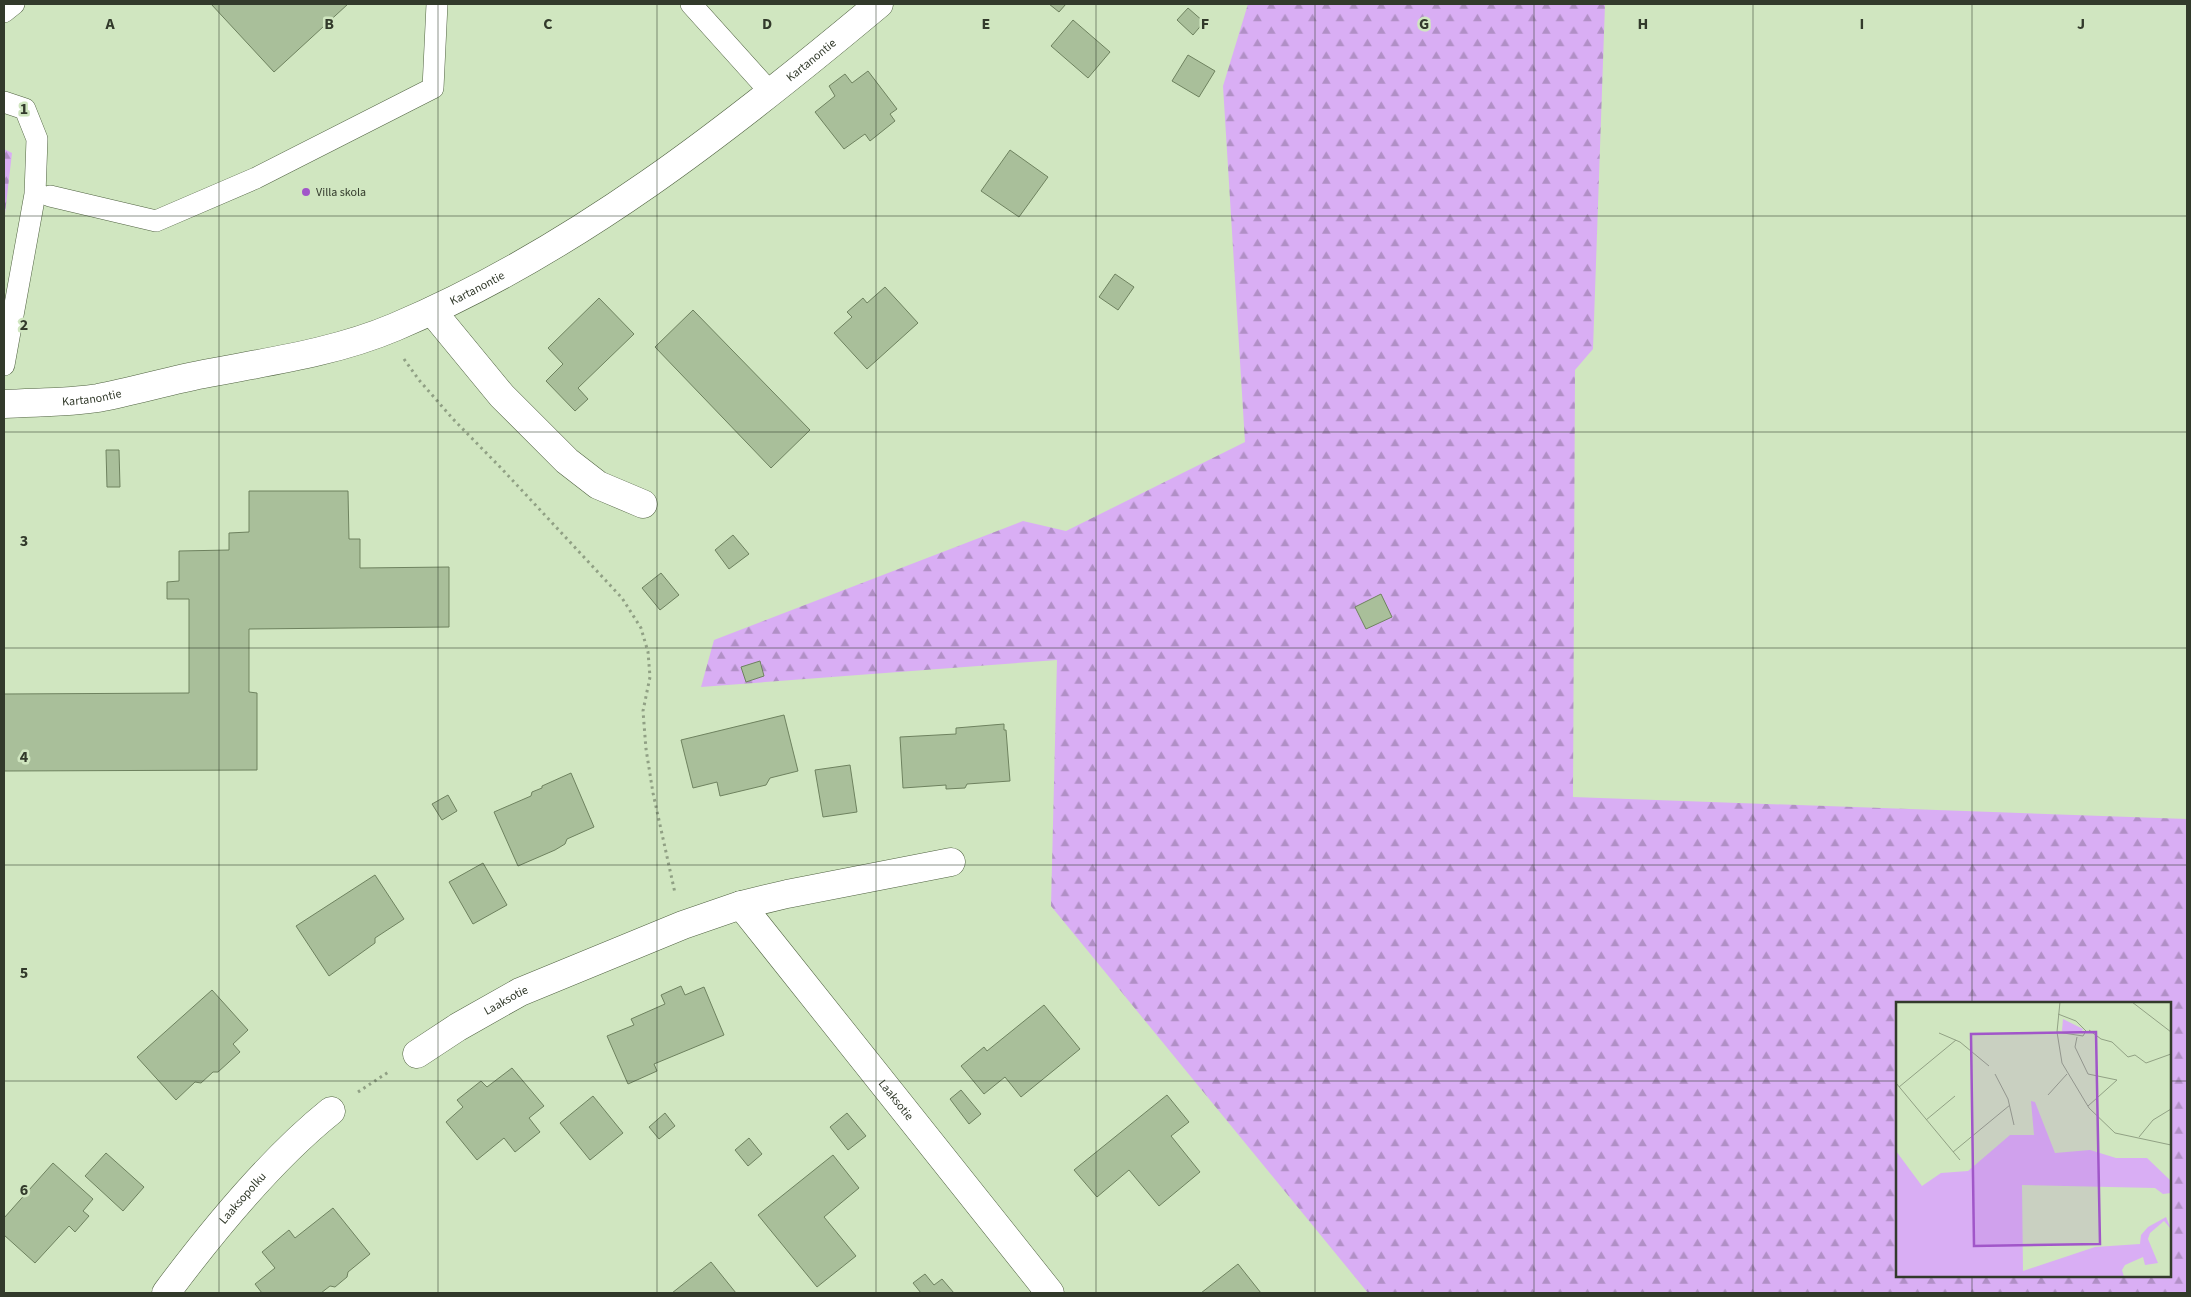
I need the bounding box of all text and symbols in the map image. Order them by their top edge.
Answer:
text: A [104,13,115,35]
text: B [324,13,334,35]
text: C [543,13,553,35]
text: D [762,13,772,35]
text: E [982,13,990,35]
text: F [1201,13,1209,35]
text: G [1419,13,1429,35]
text: H [1638,13,1648,35]
text: I [1860,13,1864,35]
text: J [2077,13,2085,35]
street label: Kartanontie [783,35,840,85]
text: 1 [20,98,28,120]
place label: Villa skola [316,184,366,201]
marker: Villa skola [300,186,312,198]
street label: Kartanontie [447,267,508,309]
text: 2 [20,314,28,336]
street label: Kartanontie [62,385,123,410]
text: 3 [20,530,28,552]
text: 4 [20,746,29,768]
text: 5 [20,962,28,984]
street label: Laaksotie [481,981,531,1019]
inset map [1896,1002,2171,1277]
street label: Laaksotie [874,1076,918,1124]
street label: Laaksopolku [215,1168,270,1228]
text: 6 [20,1179,28,1201]

